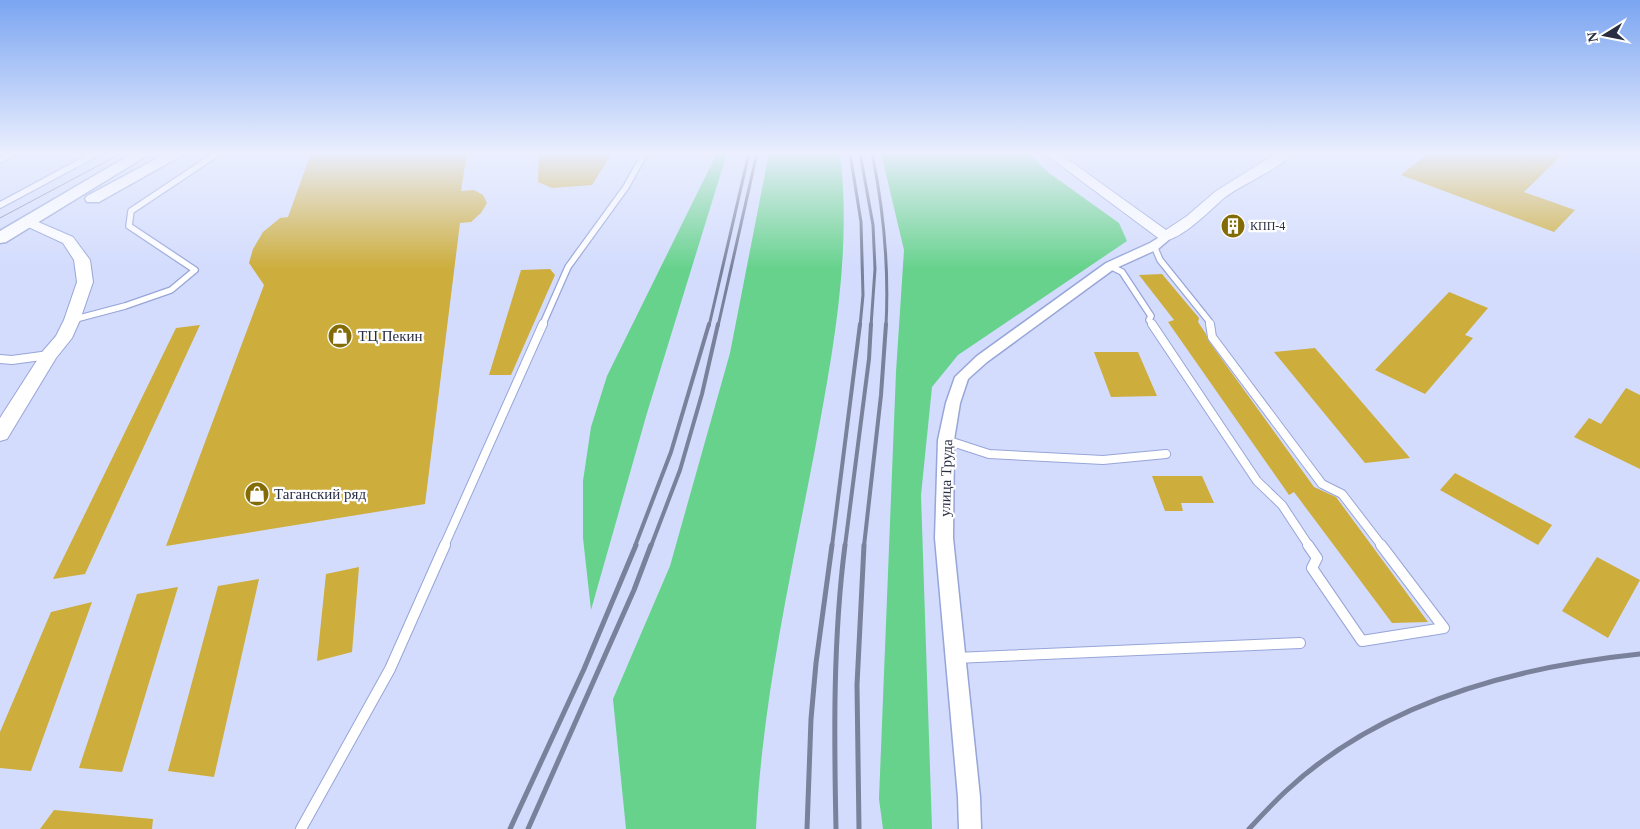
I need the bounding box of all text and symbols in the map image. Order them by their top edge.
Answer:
north arrow [1580,10,1630,60]
text: N [1584,31,1601,43]
building icon: КПП-4 [1220,213,1246,239]
place label: КПП-4 [1250,219,1285,233]
shop icon: ТЦ Пекин [327,323,353,349]
place label: ТЦ Пекин [358,328,423,344]
street label: улица Труда [937,439,955,517]
shop icon: Таганский ряд [244,481,270,507]
place label: Таганский ряд [274,486,366,502]

